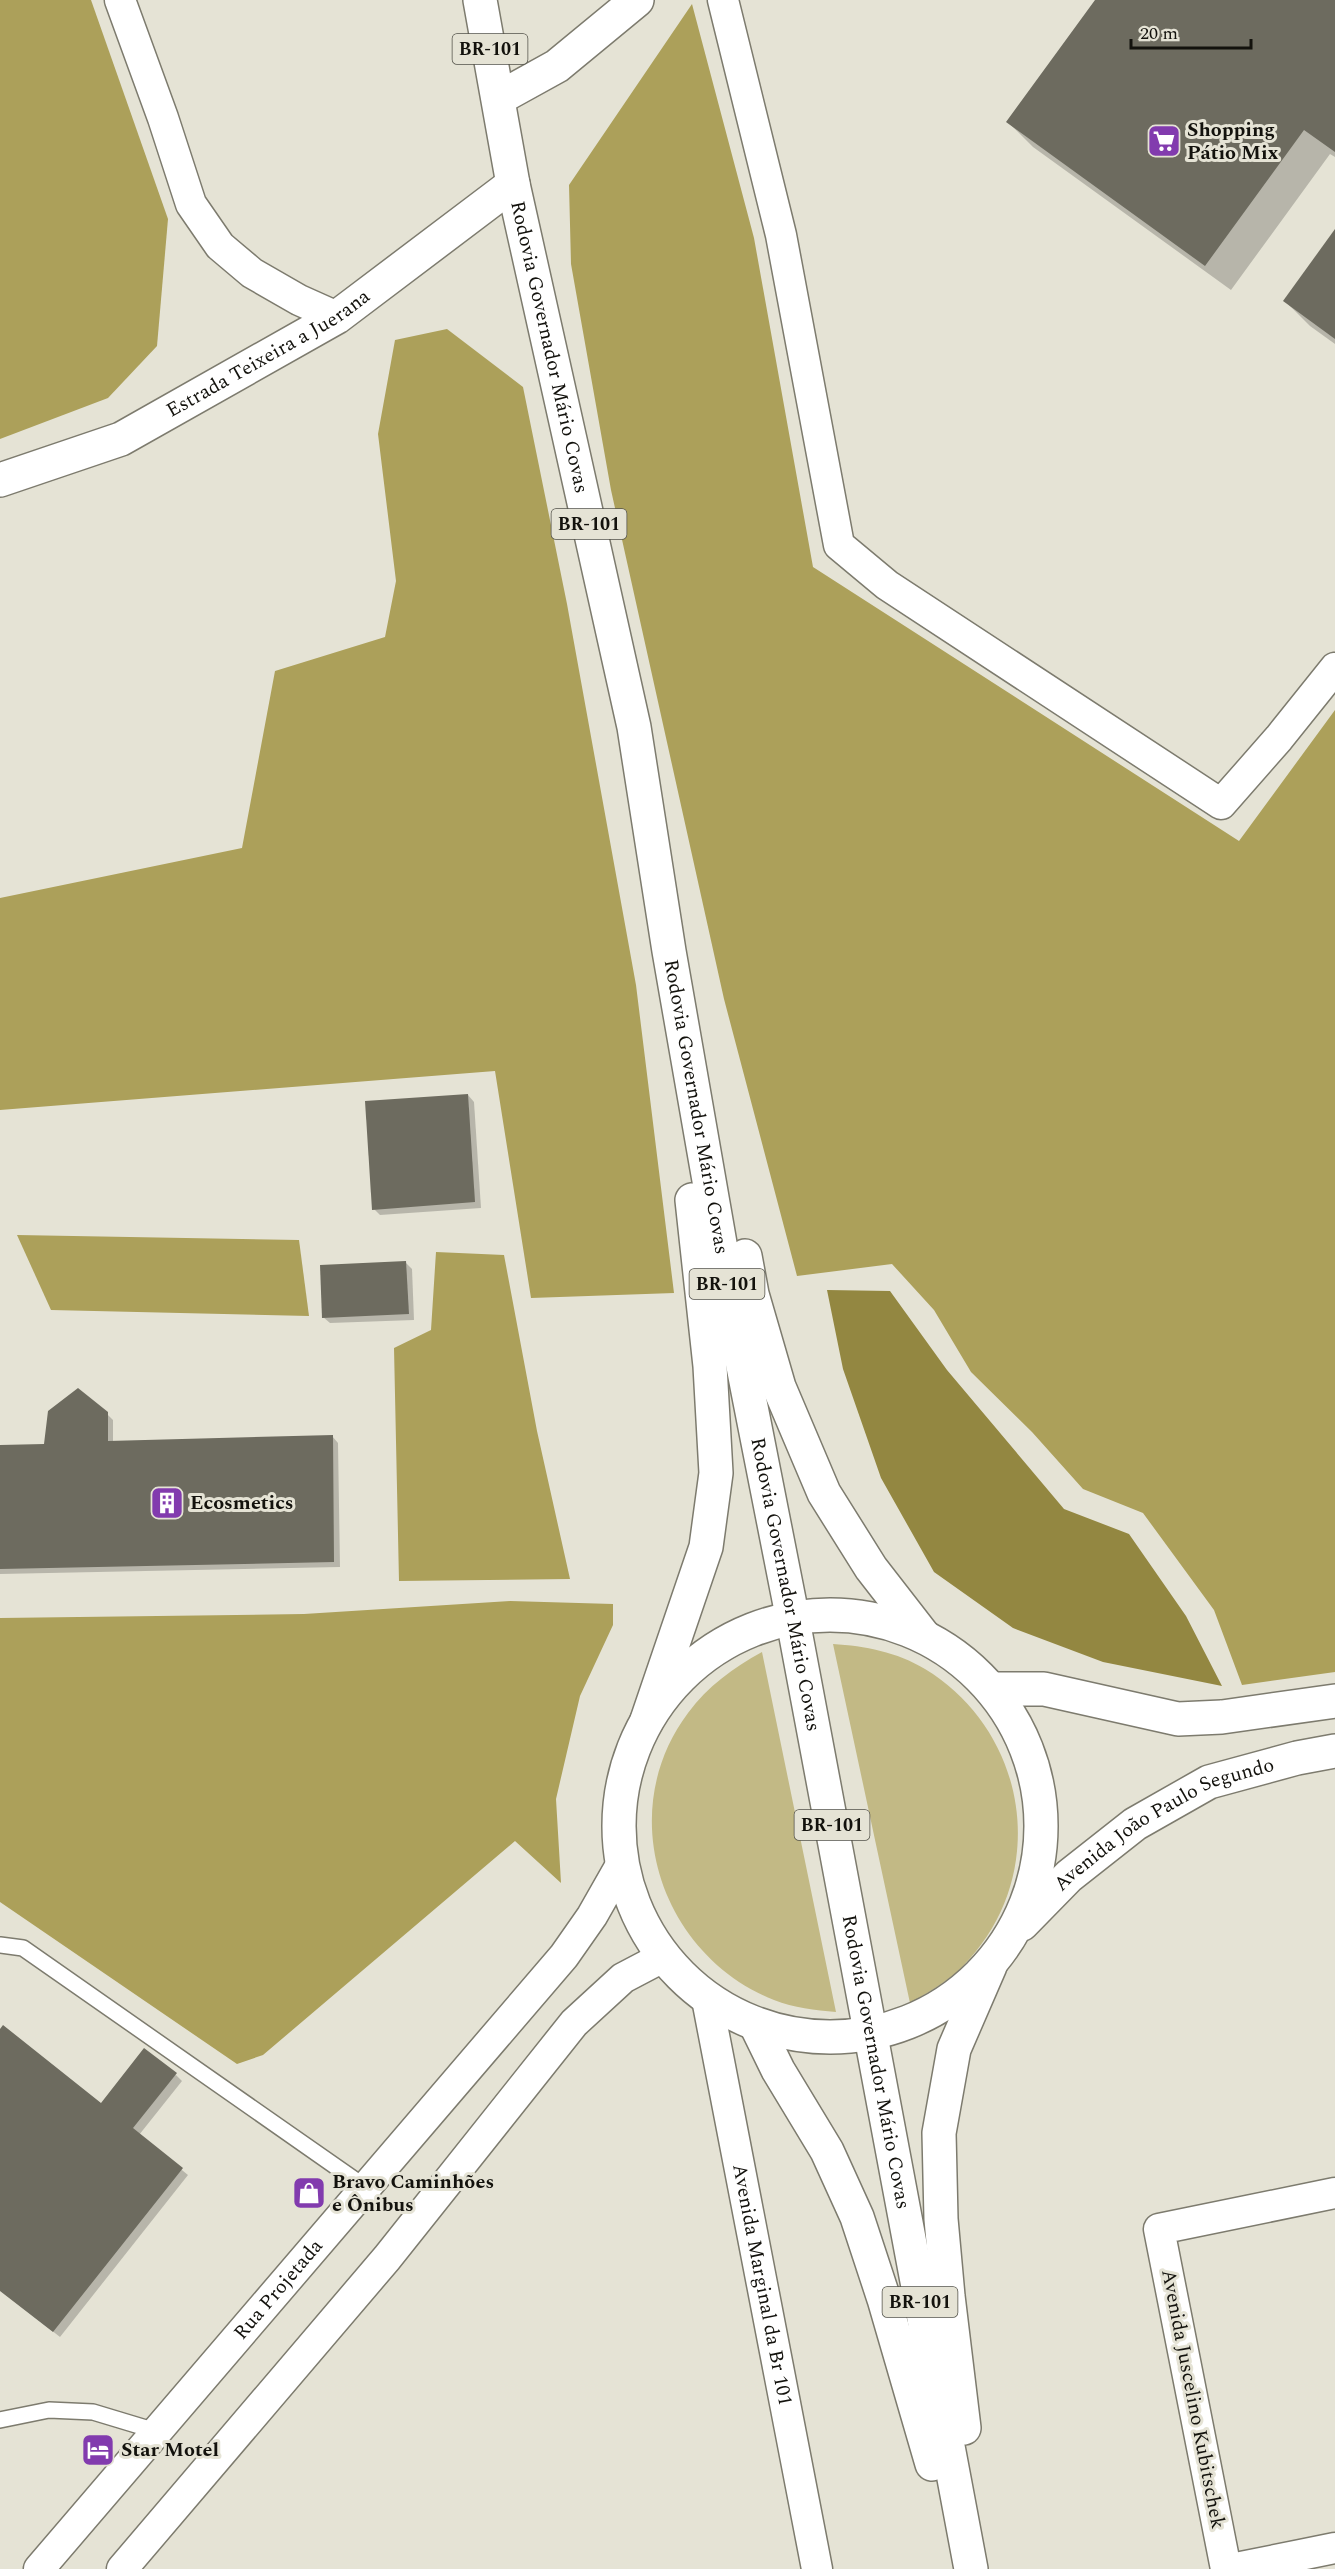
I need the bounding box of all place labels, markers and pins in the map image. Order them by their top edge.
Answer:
place label: Shopping Pátio Mix [1187,115,1278,168]
supermarket icon: Shopping Pátio Mix [1146,123,1182,159]
building icon: Ecosmetics [149,1485,185,1521]
place label: Ecosmetics [190,1488,294,1518]
place label: Bravo Caminhões e Ônibus [332,2167,494,2220]
shop icon: Bravo Caminhões e Ônibus [291,2175,327,2211]
hotel icon: Star Motel [80,2432,116,2468]
place label: Star Motel [121,2435,219,2465]

